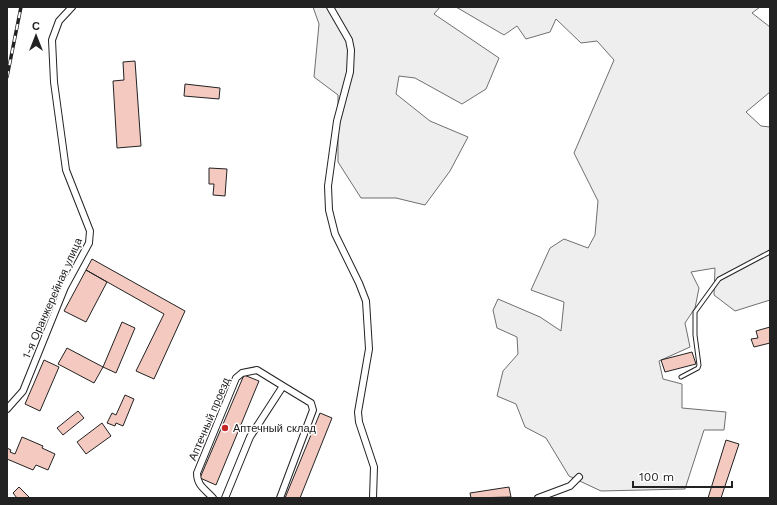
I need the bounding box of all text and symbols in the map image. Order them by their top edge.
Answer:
north arrow [16,16,56,56]
text: С [32,20,40,33]
street label: 1-я Оранжерейная улица [20,235,85,360]
street label: Аптечный проезд [186,375,233,463]
place label: Аптечный склад [233,422,317,435]
marker: Аптечный склад [220,423,230,433]
scale bar [633,463,732,489]
text: 100 m [639,470,674,484]

